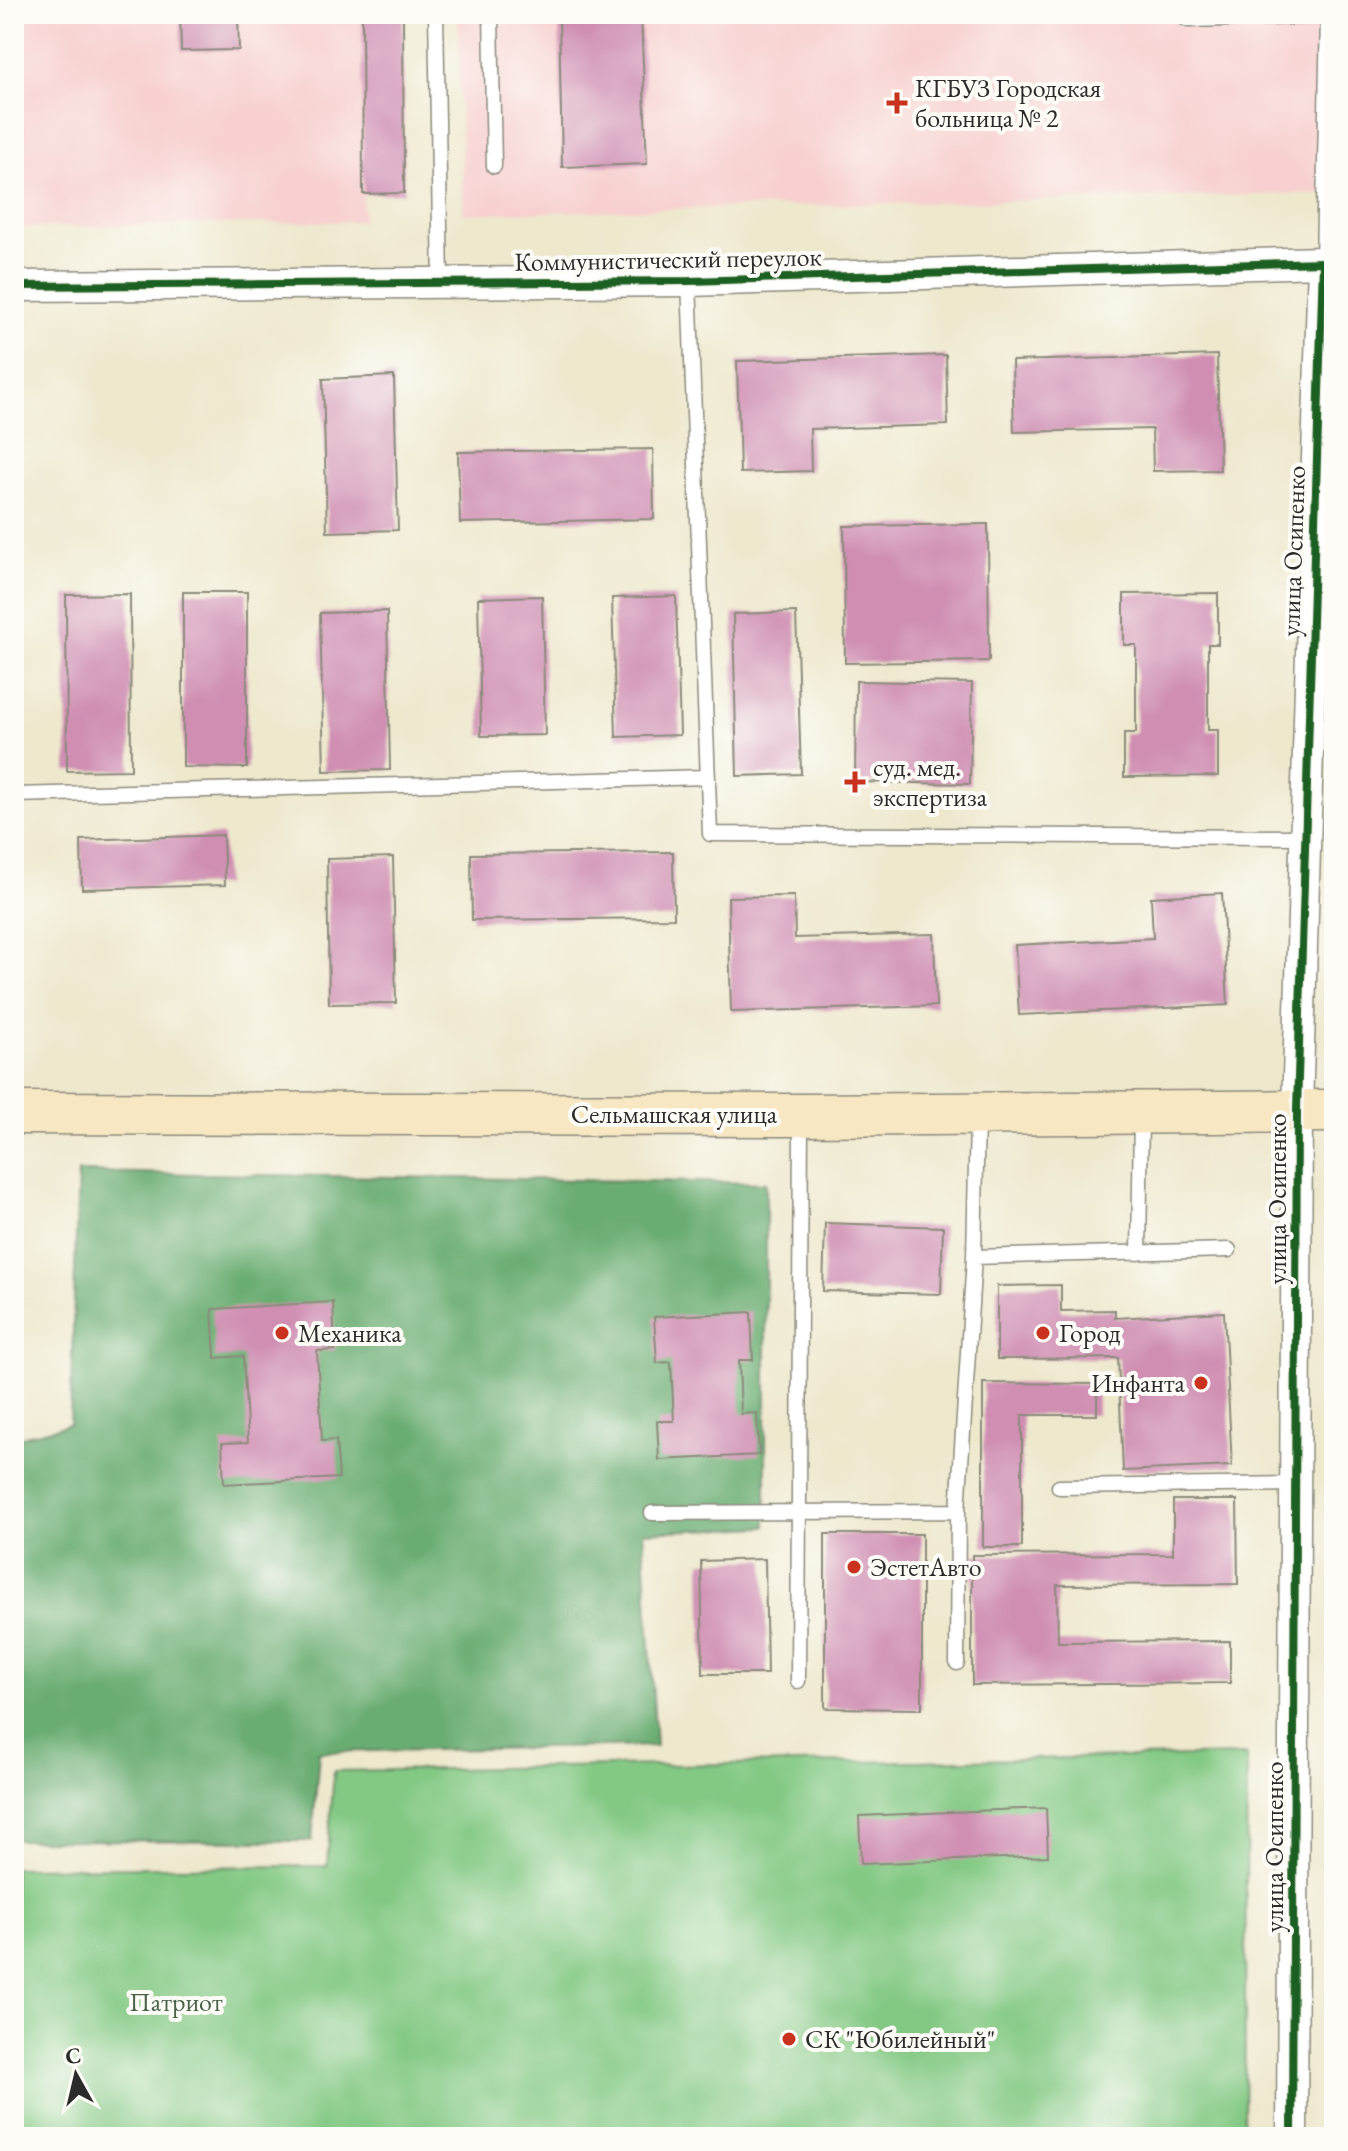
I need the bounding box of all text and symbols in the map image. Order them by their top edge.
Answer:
place label: КГБУЗ Городская больница № 2 [915,71,1101,135]
marker: КГБУЗ Городская больница № 2 [886,92,908,114]
street label: Коммунистический переулок [514,239,823,279]
street label: улица Осипенко [1273,465,1313,637]
place label: суд. мед. экспертиза [873,750,988,814]
marker: суд. мед. экспертиза [844,771,866,793]
street label: Сельмашская улица [571,1097,778,1131]
street label: улица Осипенко [1260,1113,1294,1285]
place label: Механика [298,1316,402,1350]
place label: Город [1059,1316,1121,1350]
marker: Механика [273,1324,291,1342]
marker: Город [1034,1324,1052,1342]
place label: Инфанта [1091,1366,1186,1400]
marker: Инфанта [1192,1374,1210,1392]
place label: ЭстетАвто [870,1550,982,1584]
marker: ЭстетАвто [845,1558,863,1576]
street label: улица Осипенко [1257,1761,1291,1933]
park label: Патриот [129,1985,223,2019]
place label: СК "Юбилейный" [805,2022,995,2056]
marker: СК "Юбилейный" [780,2030,798,2048]
north arrow [36,2035,116,2115]
text: С [64,2040,83,2071]

